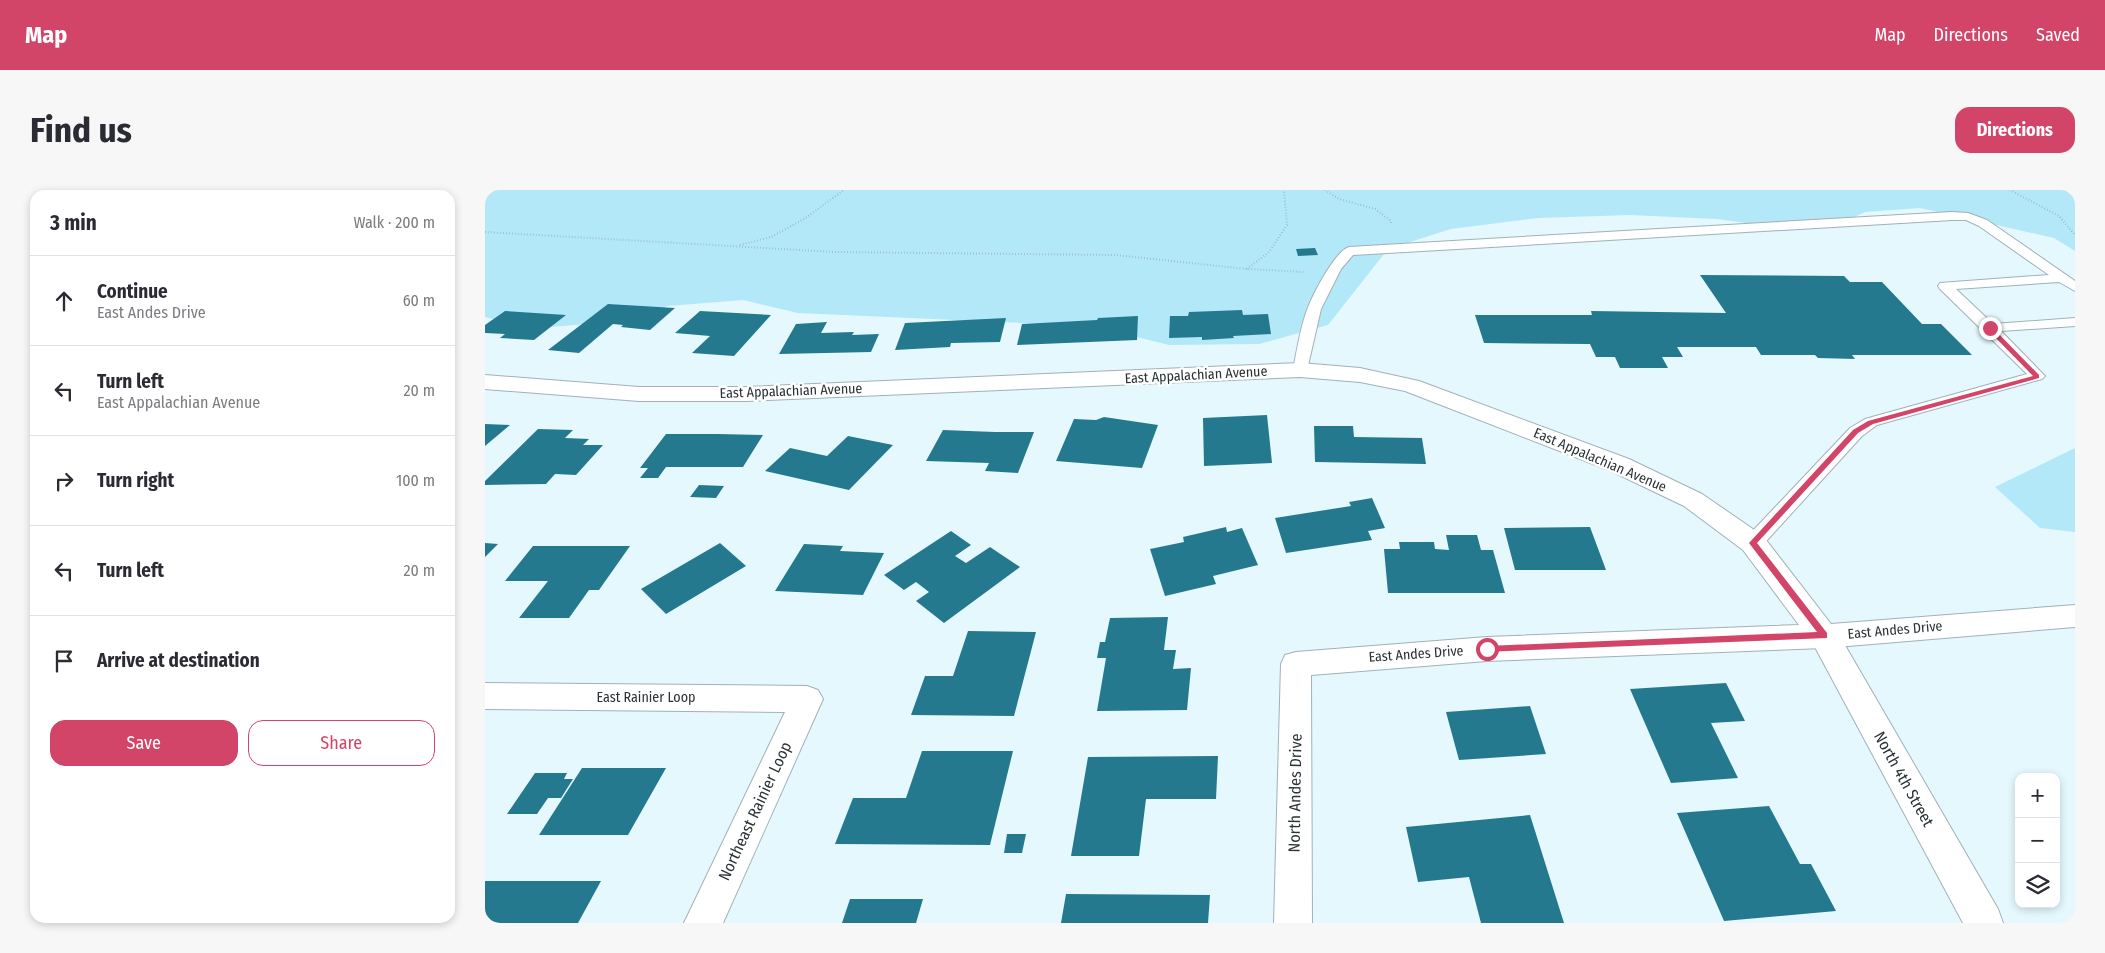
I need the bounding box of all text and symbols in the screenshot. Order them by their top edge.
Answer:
text: Map [25,21,67,49]
text: Map [1874,24,1906,46]
text: Directions [1934,24,2008,46]
text: Saved [2036,24,2080,46]
button: Directions [1955,107,2075,153]
text: Find us [30,109,132,151]
text: 3 min [50,210,97,236]
text: Walk · 200 m [353,213,435,232]
text: Continue [97,280,168,303]
icon: ahead [50,287,78,315]
text: 60 m [403,291,435,310]
text: East Andes Drive [97,303,206,322]
route end [1979,317,2002,340]
street label: East Appalachian Avenue [1124,363,1268,387]
text: Turn left [97,370,164,393]
icon: left [50,377,78,405]
street label: East Appalachian Avenue [719,380,863,402]
text: 20 m [404,381,435,400]
text: East Appalachian Avenue [97,393,260,412]
street label: East Appalachian Avenue [1531,424,1669,496]
icon: right [50,467,78,495]
text: Turn right [97,469,174,492]
text: 100 m [396,471,435,490]
icon: left [50,557,78,585]
text: Turn left [97,559,164,582]
text: 20 m [404,561,435,580]
street label: East Andes Drive [1847,617,1943,643]
route start [1476,638,1499,661]
street label: East Andes Drive [1368,642,1464,666]
icon: arrive [50,647,78,675]
text: Arrive at destination [97,649,260,672]
street label: East Rainier Loop [597,689,695,706]
button: Save [50,720,238,766]
button: Share [248,720,435,766]
street label: North 4th Street [1870,728,1938,830]
street label: North Andes Drive [1284,733,1306,853]
street label: Northeast Rainier Loop [714,739,796,883]
map controls [2015,773,2060,908]
button: + [2015,773,2060,818]
button: − [2015,818,2060,863]
button: layers [2015,863,2060,908]

